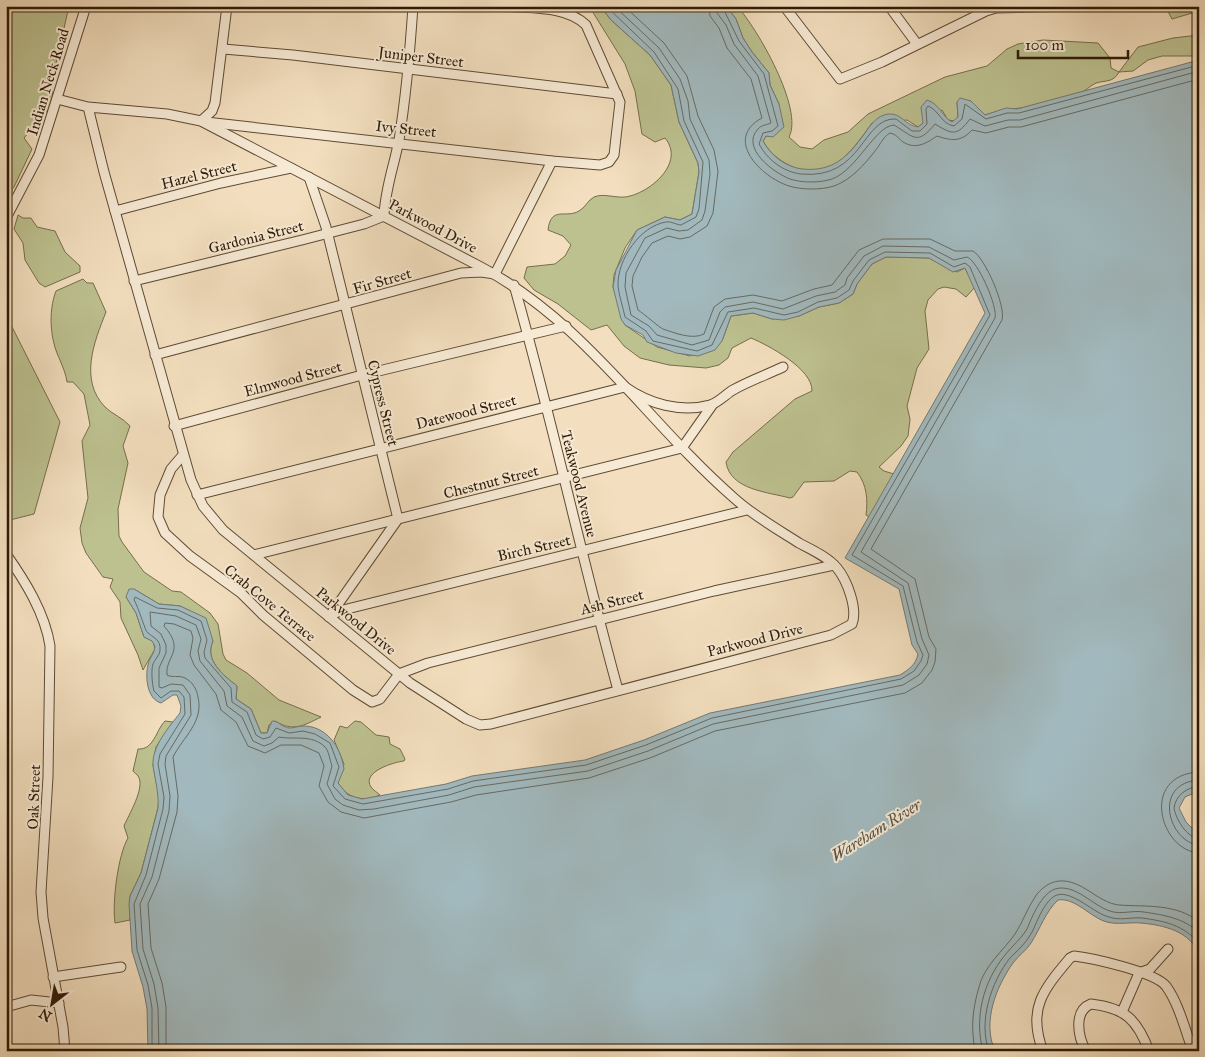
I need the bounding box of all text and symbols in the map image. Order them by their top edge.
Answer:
street label: Indian Neck Road [23,26,73,138]
scale bar [1018,28,1128,60]
text: 100 m [1025,36,1065,54]
street label: Juniper Street [375,43,465,72]
street label: Ivy Street [375,117,438,141]
street label: Hazel Street [159,157,239,193]
street label: Parkwood Drive [386,195,480,257]
street label: Gardonia Street [207,216,306,257]
street label: Fir Street [351,264,414,298]
street label: Elmwood Street [242,357,344,401]
street label: Cypress Street [364,358,403,448]
street label: Datewood Street [414,391,519,433]
street label: Teakwood Avenue [557,429,601,539]
street label: Chestnut Street [442,461,541,503]
street label: Birch Street [496,531,573,565]
street label: Crab Cove Terrace [221,561,319,645]
street label: Parkwood Drive [312,583,400,659]
street label: Ash Street [578,585,646,619]
street label: Parkwood Drive [705,619,805,661]
street label: Oak Street [24,763,44,830]
water label: Wareham River [828,794,925,865]
north arrow [28,980,78,1030]
text: N [36,1004,55,1025]

